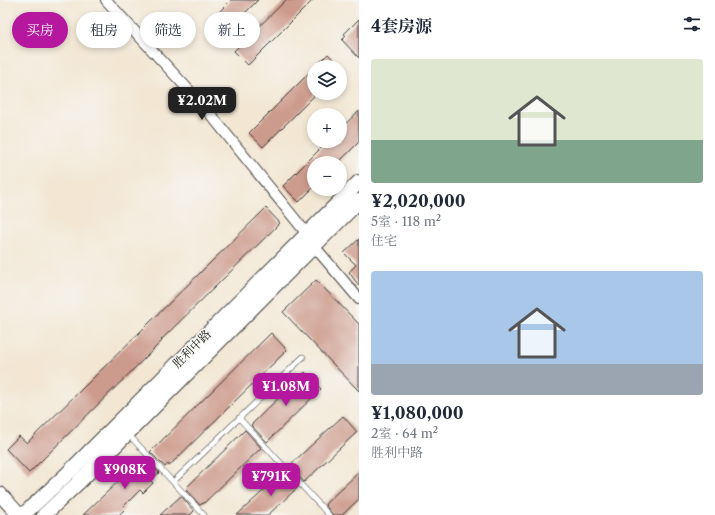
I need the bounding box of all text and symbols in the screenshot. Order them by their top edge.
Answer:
chip: 买房 [12,12,68,48]
chip: 租房 [76,12,132,48]
chip: 筛选 [140,12,196,48]
chip: 新上 [204,12,260,48]
icon: filters [681,13,703,35]
text: 4套房源 [371,16,432,36]
map controls [307,60,347,196]
button: layers [307,60,347,100]
icon: home [501,85,573,157]
pin: ¥2.02M [169,87,235,121]
text: ¥2.02M [177,92,227,108]
button: + [307,108,347,148]
button: − [307,156,347,196]
text: ¥2,020,000 [371,191,466,211]
text: 5室 · 118 m² [371,213,441,229]
text: 住宅 [371,232,397,248]
icon: home [501,297,573,369]
street label: 胜利中路 [169,326,214,371]
pin: ¥1.08M [253,373,319,407]
text: ¥1.08M [262,378,310,394]
text: ¥1,080,000 [371,403,464,423]
text: 2室 · 64 m² [371,425,438,441]
text: 胜利中路 [371,444,423,460]
pin: ¥908K [97,456,153,490]
text: ¥908K [103,461,147,477]
pin: ¥791K [243,463,299,497]
text: ¥791K [251,468,291,484]

